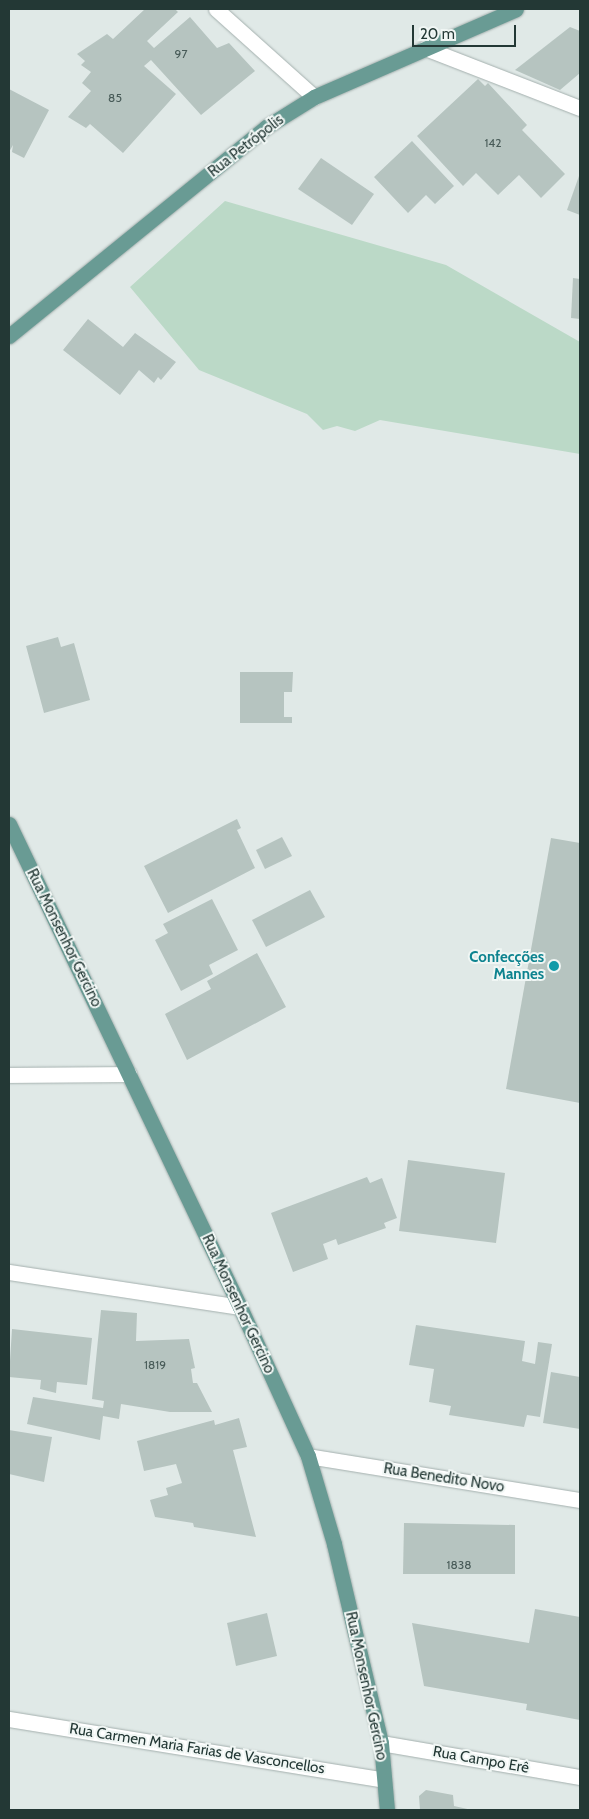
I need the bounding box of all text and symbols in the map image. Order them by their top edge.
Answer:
scale bar [414,15,518,47]
text: 20 m [420,25,455,43]
house number: 97 [175,47,187,61]
house number: 85 [108,91,122,105]
street label: Rua Petrópolis [205,111,287,181]
house number: 142 [484,136,502,150]
street label: Rua Monsenhor Gercino [23,866,105,1010]
place label: Confecções Mannes [469,948,544,983]
marker: Confecções Mannes [548,960,560,972]
street label: Rua Monsenhor Gercino [198,1232,278,1376]
house number: 1819 [144,1358,166,1372]
street label: Rua Benedito Novo [382,1460,506,1496]
house number: 1838 [447,1558,471,1572]
street label: Rua Monsenhor Gercino [341,1610,391,1762]
street label: Rua Carmen Maria Farias de Vasconcellos [68,1720,326,1778]
street label: Rua Campo Erê [432,1743,530,1777]

